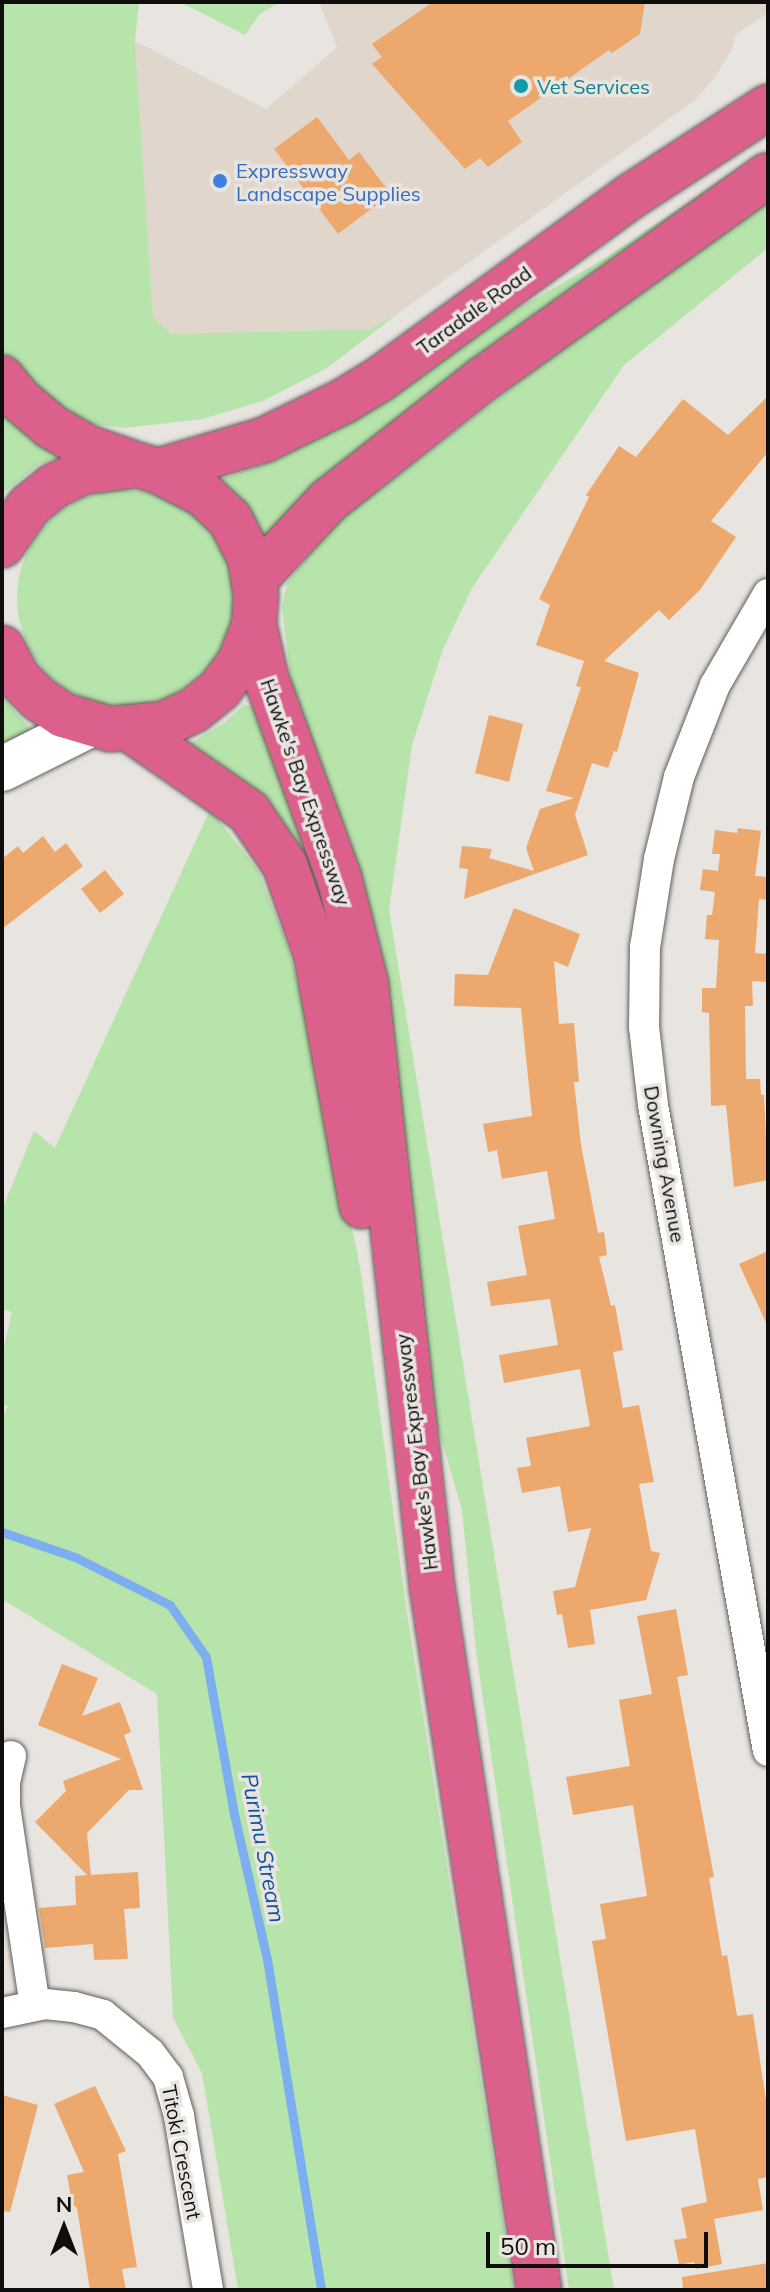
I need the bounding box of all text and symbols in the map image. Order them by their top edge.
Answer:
place label: Vet Services [537,74,650,98]
marker: Vet Services [512,77,530,95]
place label: Expressway Landscape Supplies [236,158,421,205]
marker: Expressway Landscape Supplies [211,172,229,190]
street label: Taradale Road [412,260,536,360]
street label: Hawke's Bay Expressway [256,675,356,909]
street label: Downing Avenue [639,1084,691,1244]
street label: Hawke's Bay Expressway [390,1332,442,1572]
water label: Purimu Stream [236,1771,290,1925]
street label: Titoki Crescent [157,2083,207,2221]
north arrow [24,2188,104,2268]
text: N [56,2190,72,2218]
scale bar [490,2216,712,2266]
text: 50 m [500,2231,556,2261]

